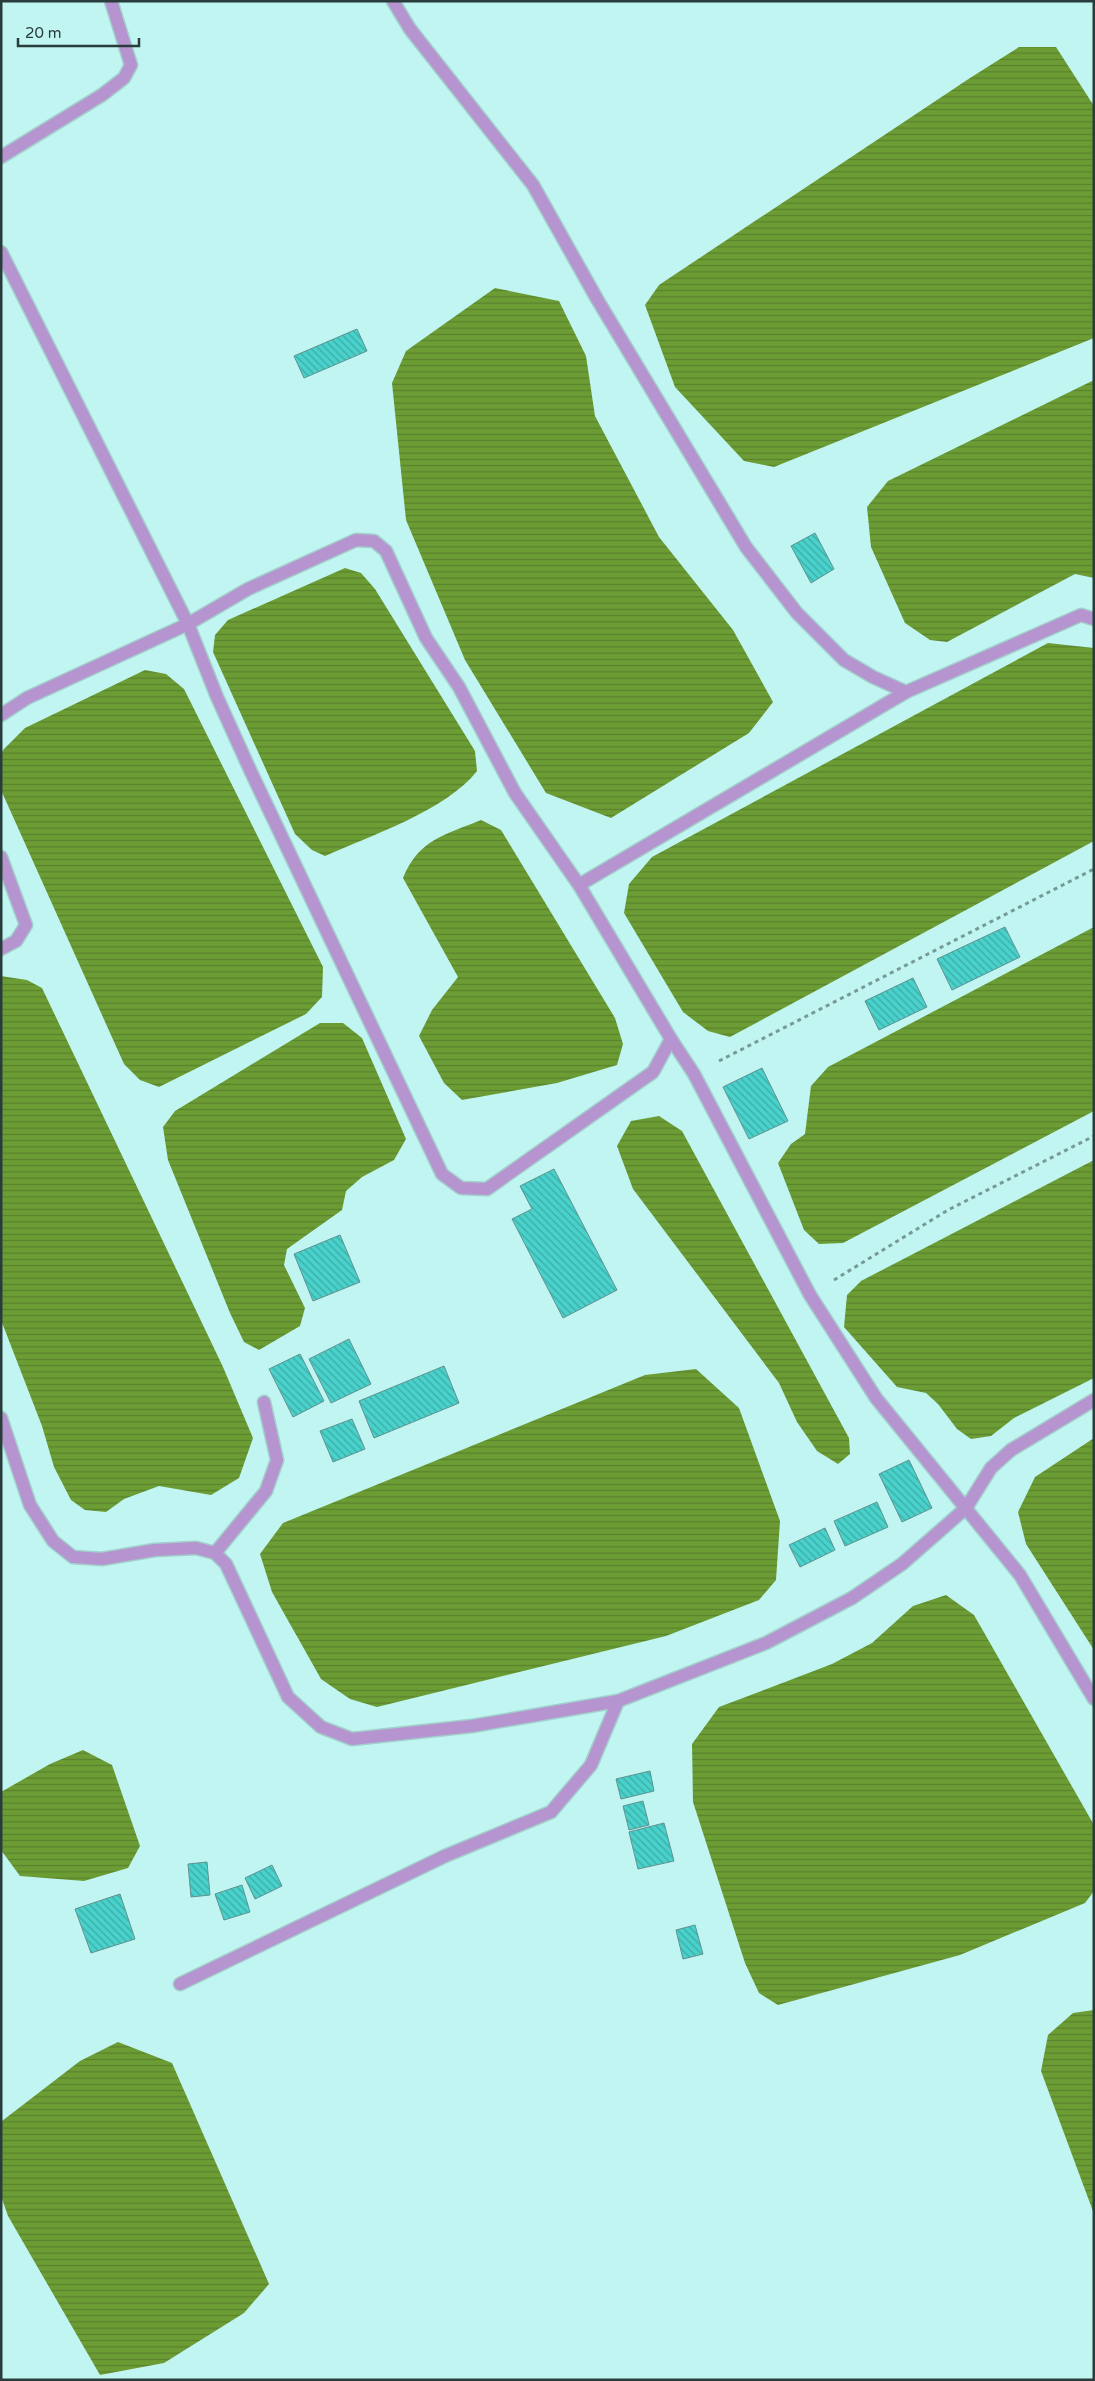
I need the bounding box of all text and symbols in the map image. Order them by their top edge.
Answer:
scale bar [18,15,139,47]
text: 20 m [25,24,62,42]

